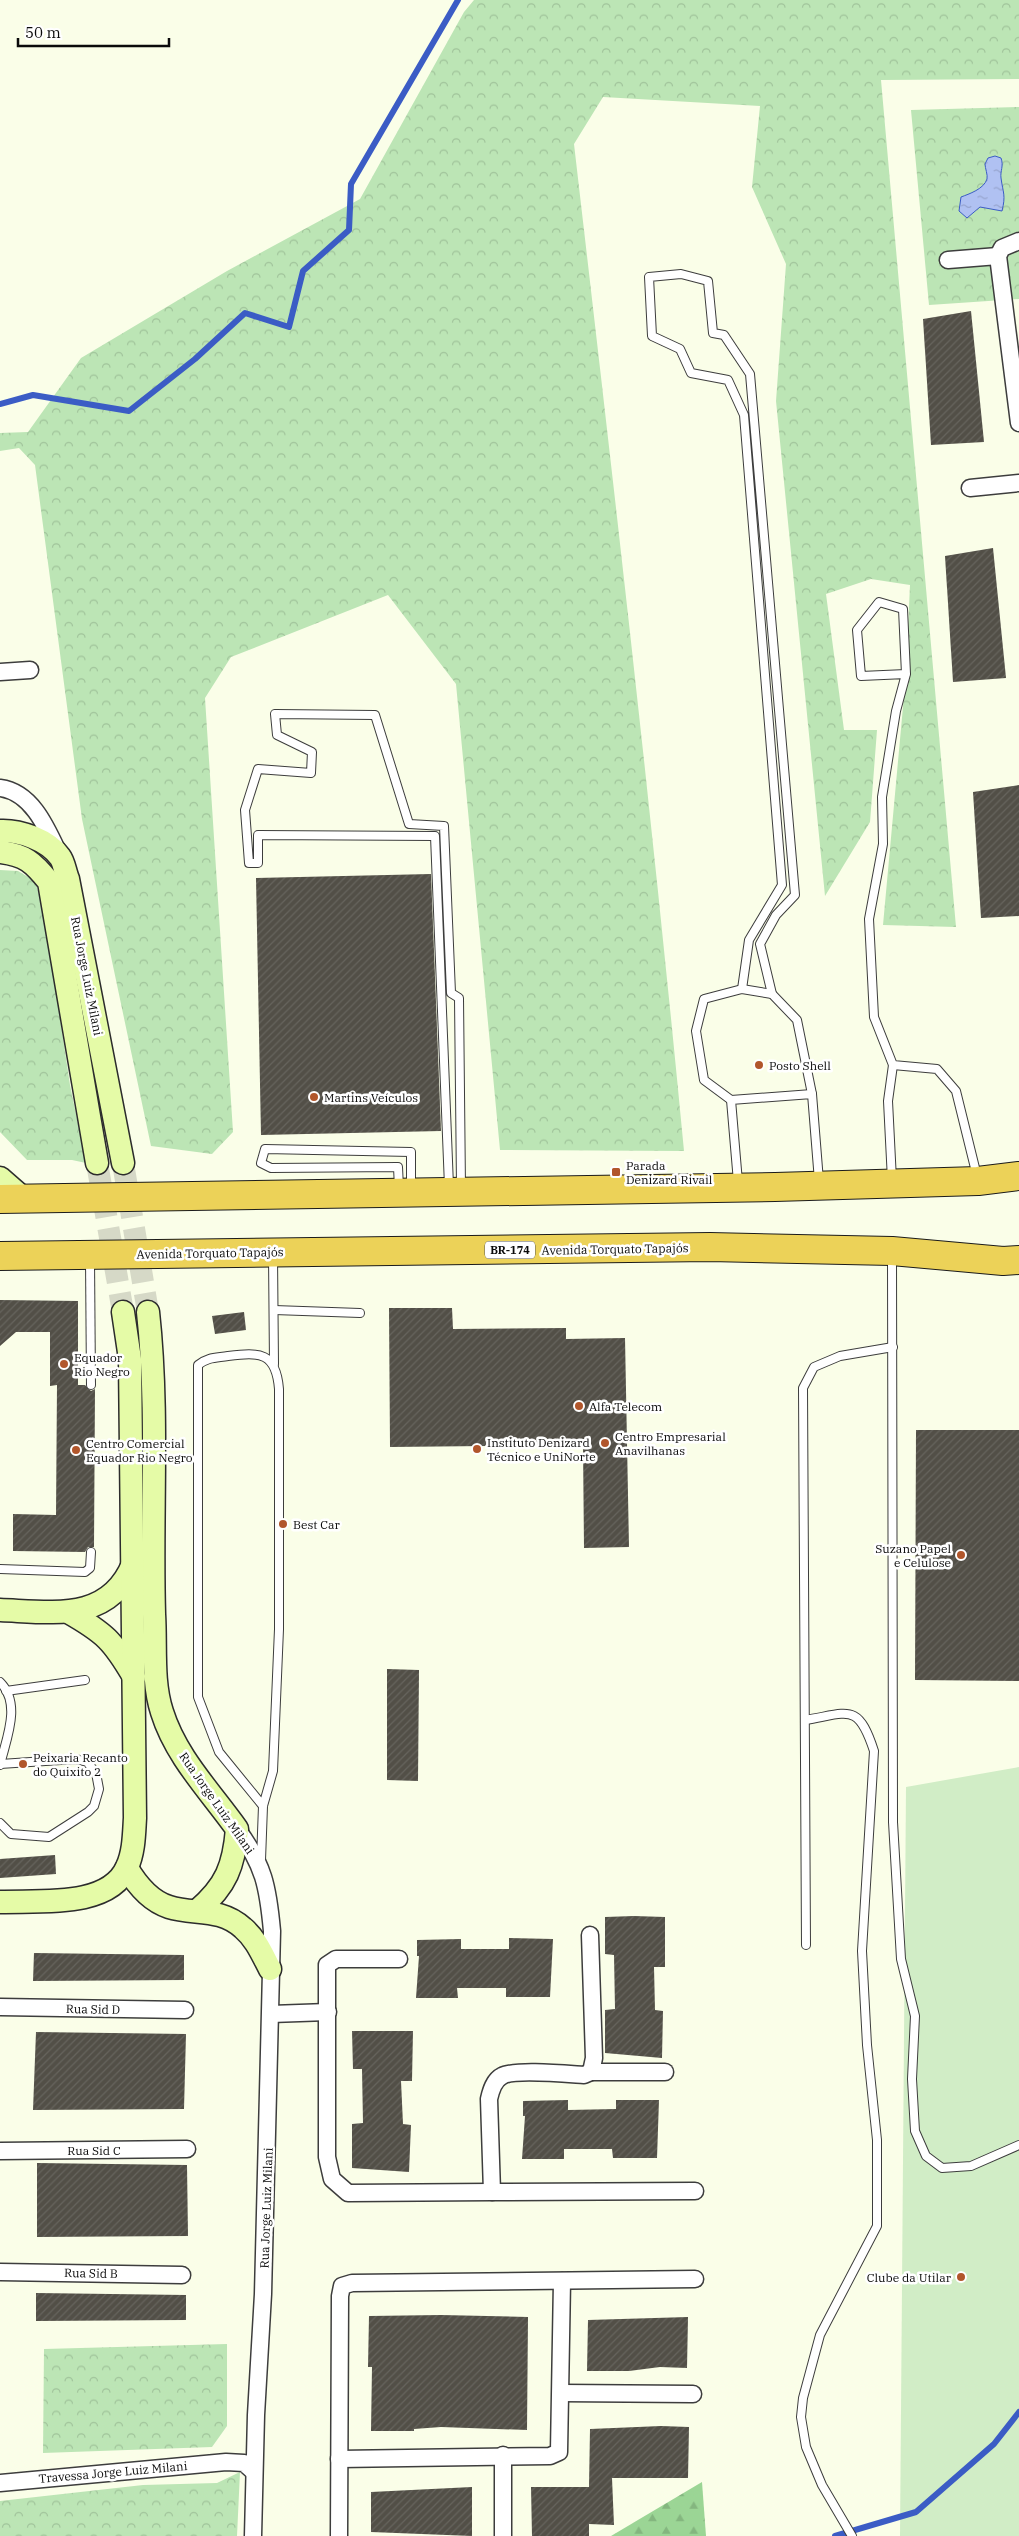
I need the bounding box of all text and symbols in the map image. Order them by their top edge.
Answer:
scale bar [18,15,169,47]
text: 50 m [25,23,61,42]
street label: Rua Jorge Luiz Milani [68,915,106,1037]
place label: Posto Shell [769,1058,831,1073]
marker: Posto Shell [753,1059,765,1071]
place label: Martins Veículos [324,1090,418,1105]
marker: Martins Veículos [308,1091,320,1103]
place label: Parada Denizard Rivail [626,1158,713,1187]
marker: Parada Denizard Rivail [610,1166,622,1178]
street label: Avenida Torquato Tapajós [541,1240,689,1258]
road number: BR-174 [485,1242,535,1258]
street label: Avenida Torquato Tapajós [136,1244,284,1262]
place label: Equador Rio Negro [74,1350,130,1379]
marker: Equador Rio Negro [58,1358,70,1370]
place label: Alfa Telecom [589,1399,663,1414]
marker: Alfa Telecom [573,1400,585,1412]
place label: Centro Empresarial Anavilhanas [615,1429,726,1458]
place label: Instituto Denizard Técnico e UniNorte [487,1435,596,1464]
place label: Centro Comercial Equador Rio Negro [86,1436,193,1465]
marker: Centro Empresarial Anavilhanas [599,1437,611,1449]
marker: Instituto Denizard Técnico e UniNorte [471,1443,483,1455]
marker: Centro Comercial Equador Rio Negro [70,1444,82,1456]
place label: Best Car [293,1517,340,1532]
marker: Best Car [277,1518,289,1530]
place label: Suzano Papel e Celulose [875,1541,951,1570]
marker: Suzano Papel e Celulose [955,1549,967,1561]
street label: Rua Jorge Luiz Milani [176,1749,258,1857]
place label: Peixaria Recanto do Quixito 2 [33,1750,128,1779]
marker: Peixaria Recanto do Quixito 2 [17,1758,29,1770]
street label: Rua Sid D [66,2001,120,2017]
street label: Rua Sid C [67,2143,121,2158]
street label: Rua Jorge Luiz Milani [256,2147,276,2269]
street label: Rua Sid B [64,2265,118,2281]
place label: Clube da Utilar [867,2270,952,2285]
marker: Clube da Utilar [955,2271,967,2283]
street label: Travessa Jorge Luiz Milani [38,2458,188,2486]

